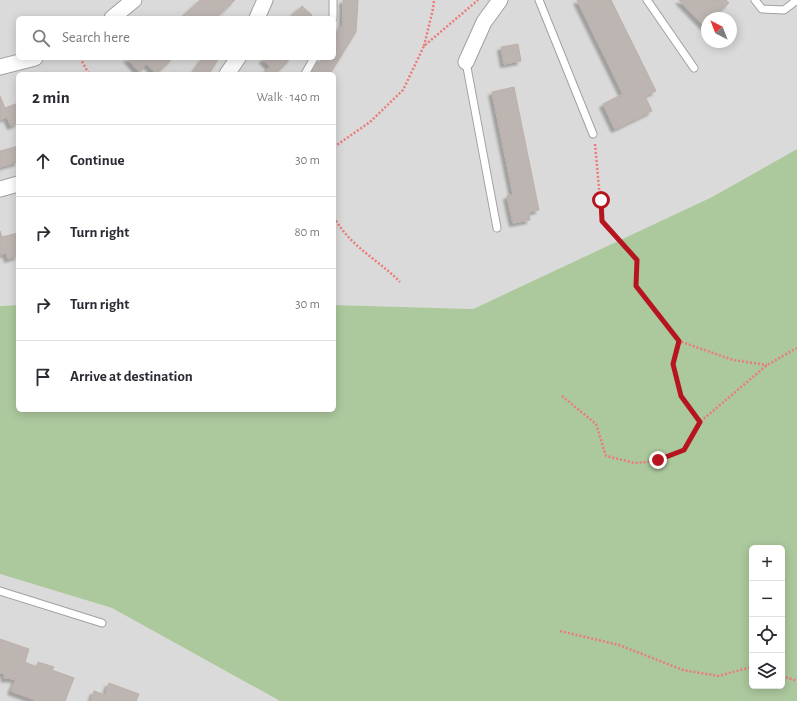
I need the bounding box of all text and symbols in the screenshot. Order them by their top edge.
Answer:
north arrow [701,12,737,48]
search box [16,16,336,60]
icon: search [30,27,52,49]
text: Search here [62,30,130,45]
text: 2 min [32,89,70,106]
text: Walk · 140 m [257,91,320,104]
icon: ahead [32,150,54,172]
text: Continue [70,153,125,168]
text: 30 m [295,154,320,167]
route start [592,191,610,209]
icon: right [32,222,54,244]
text: Turn right [70,225,129,240]
text: 80 m [294,226,320,239]
icon: right [32,294,54,316]
text: Turn right [70,297,129,312]
text: 30 m [295,298,320,311]
icon: arrive [32,366,54,388]
text: Arrive at destination [70,369,193,384]
route end [649,451,667,469]
map controls [749,545,785,689]
button: + [749,545,785,581]
button: − [749,581,785,617]
button: locate [749,617,785,653]
button: layers [749,653,785,689]

